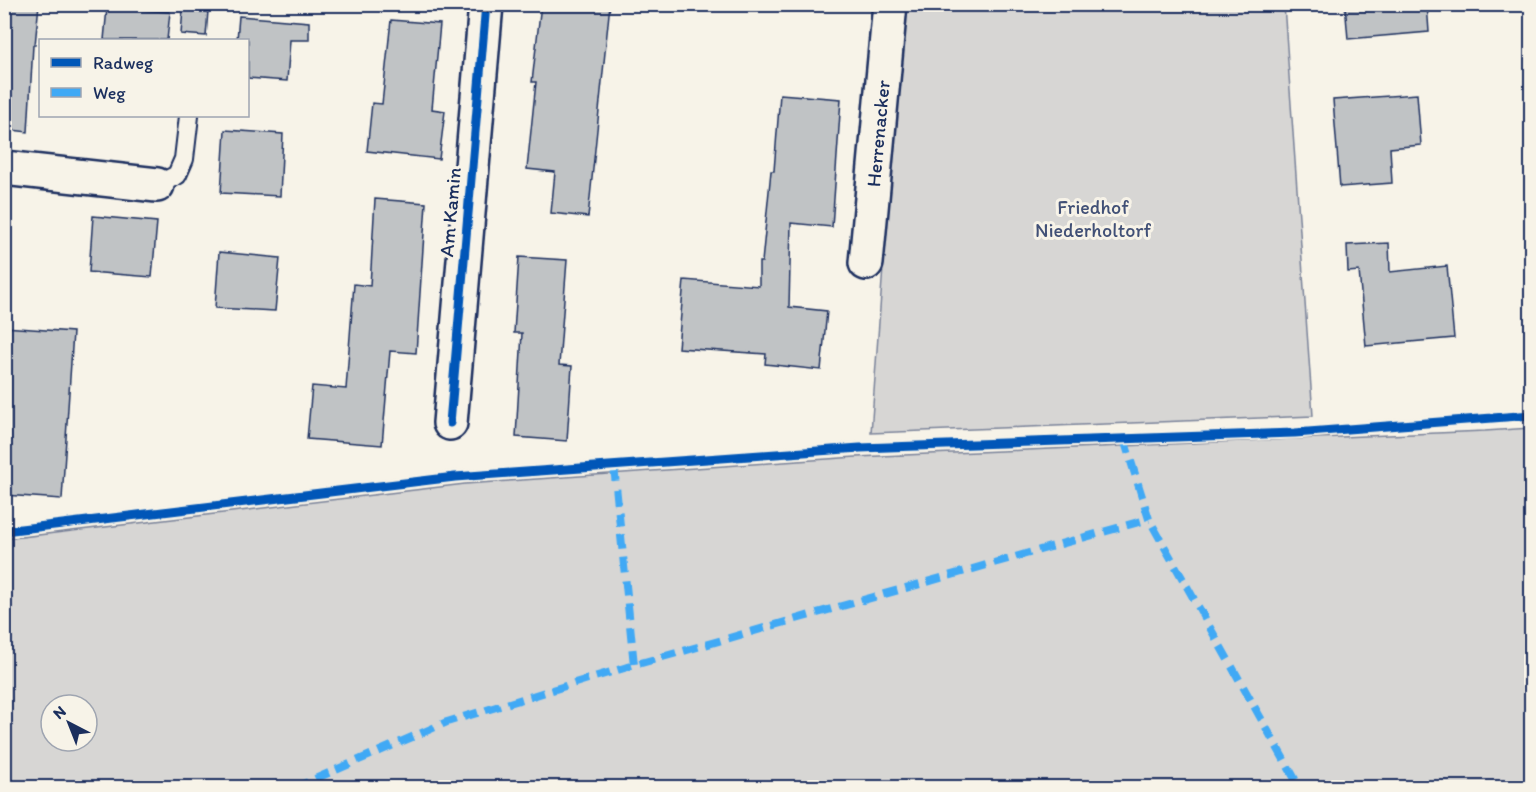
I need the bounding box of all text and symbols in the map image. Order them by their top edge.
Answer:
legend [39,39,249,117]
text: Radweg [93,52,154,74]
street label: Herrenacker [861,79,895,188]
text: Weg [93,82,126,104]
street label: Am Kamin [434,166,466,258]
park label: Friedhof Niederholtorf [1035,195,1151,242]
north arrow [39,693,99,753]
text: N [49,702,70,723]

